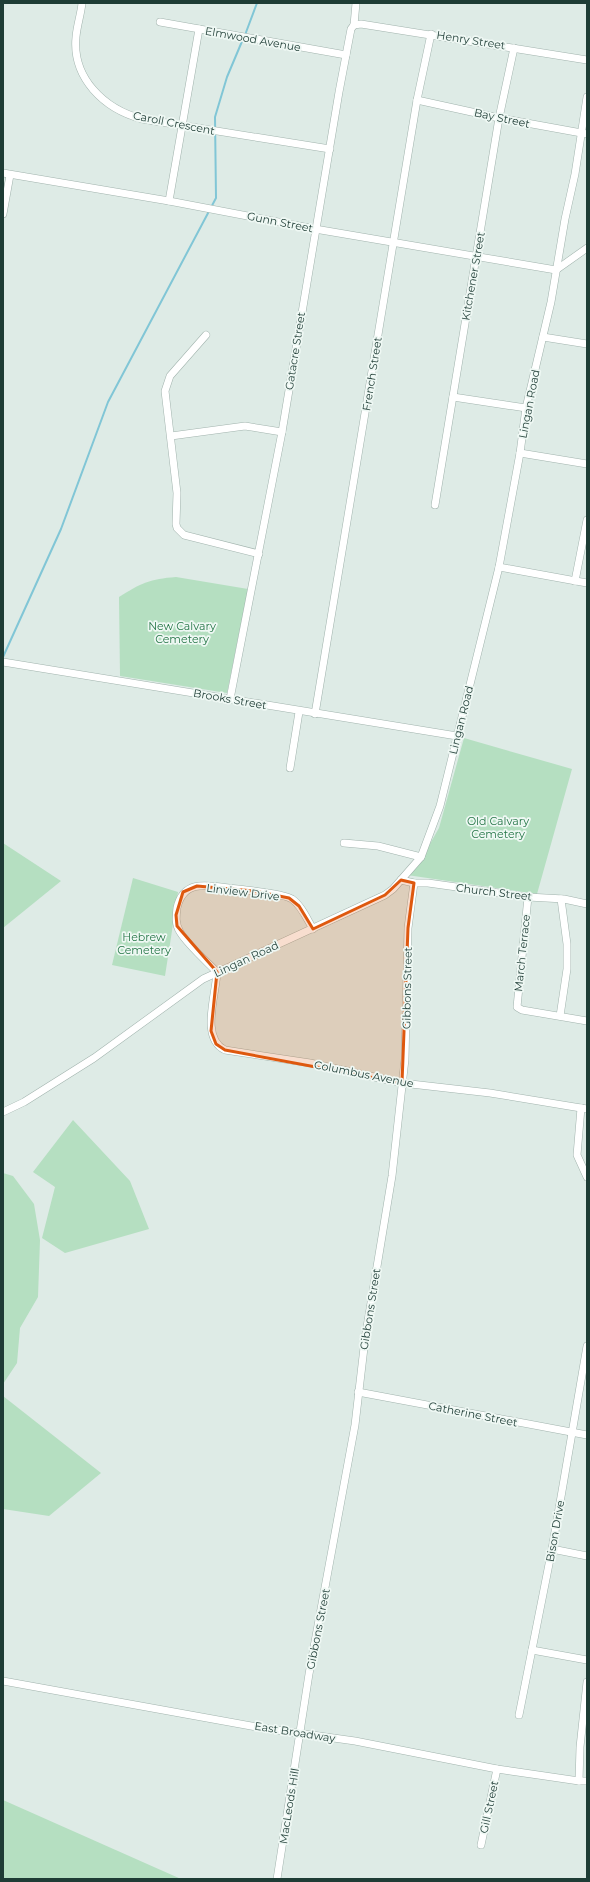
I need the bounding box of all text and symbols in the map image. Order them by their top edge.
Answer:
street label: Elmwood Avenue [204,24,302,54]
street label: Henry Street [436,28,507,52]
street label: Bay Street [473,105,532,131]
street label: Caroll Crescent [132,108,217,138]
street label: Gunn Street [246,209,315,235]
street label: Kitchener Street [458,230,488,321]
street label: Gatacre Street [282,310,308,391]
street label: French Street [359,335,385,412]
street label: Lingan Road [515,368,543,440]
park label: New Calvary Cemetery [148,619,216,646]
street label: Lingan Road [446,684,476,756]
street label: Brooks Street [192,686,268,712]
park label: Old Calvary Cemetery [467,814,529,841]
street label: Church Street [455,880,533,904]
street label: Linview Drive [206,881,281,903]
street label: March Terrace [511,913,533,992]
park label: Hebrew Cemetery [117,930,171,957]
street label: Lingan Road [211,938,281,980]
street label: Gibbons Street [399,946,415,1029]
street label: Columbus Avenue [313,1057,415,1091]
street label: Gibbons Street [357,1267,383,1351]
street label: Catherine Street [427,1399,519,1430]
street label: Bison Drive [543,1499,567,1563]
street label: Gibbons Street [303,1587,333,1671]
street label: East Broadway [254,1719,336,1745]
street label: MacLeods Hill [276,1767,302,1845]
street label: Gill Street [477,1779,502,1835]

